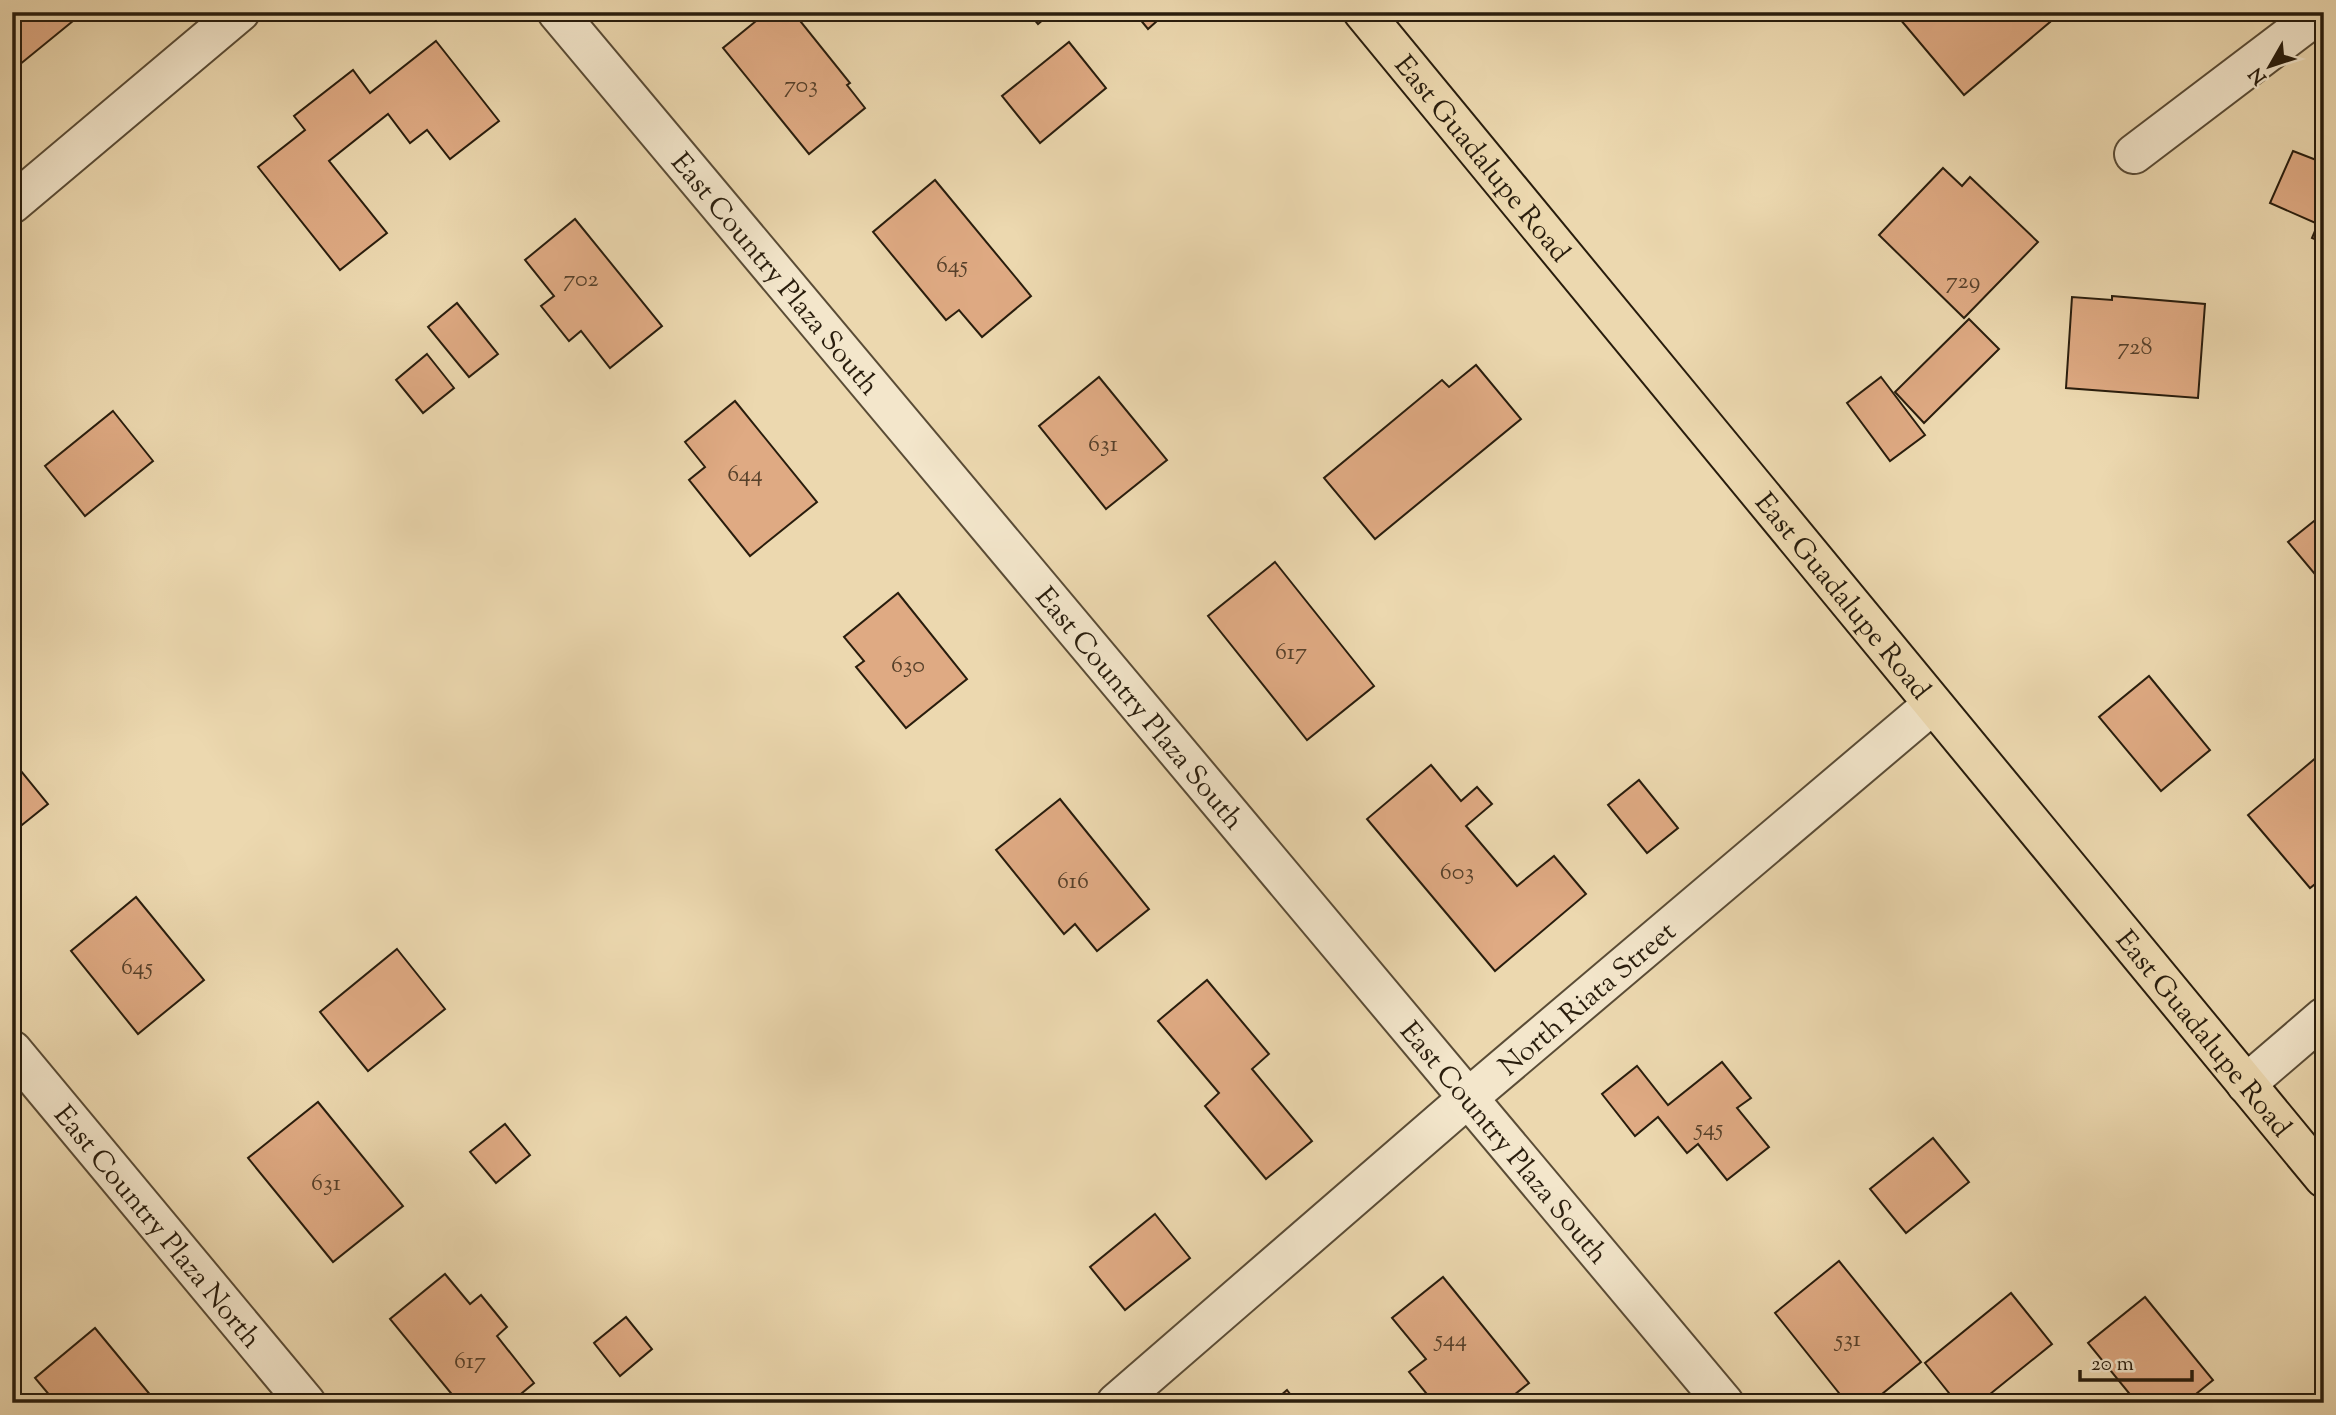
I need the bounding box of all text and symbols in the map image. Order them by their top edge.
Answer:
north arrow [2234,32,2304,102]
street label: East Guadalupe Road [1383,47,1578,272]
text: N [2243,61,2274,90]
house number: 703 [784,69,818,103]
street label: East Country Plaza South [660,145,888,405]
house number: 645 [936,249,968,283]
house number: 702 [563,263,599,297]
house number: 729 [1946,265,1980,299]
house number: 728 [2117,331,2153,365]
house number: 631 [1088,428,1118,462]
house number: 644 [727,458,763,492]
street label: East Guadalupe Road [1744,485,1939,710]
street label: East Country Plaza South [1025,579,1252,840]
house number: 617 [1275,636,1307,670]
house number: 630 [891,649,925,683]
house number: 603 [1440,856,1474,890]
house number: 616 [1057,865,1089,899]
street label: North Riata Street [1491,913,1686,1087]
street label: East Guadalupe Road [2105,923,2300,1147]
house number: 645 [121,951,153,985]
street label: East Country Plaza South [1389,1014,1616,1274]
street label: East Country Plaza North [43,1098,269,1358]
house number: 545 [1693,1112,1723,1146]
house number: 631 [311,1167,341,1201]
house number: 544 [1433,1323,1467,1357]
house number: 531 [1833,1323,1861,1357]
scale bar [2080,1338,2192,1382]
house number: 617 [454,1345,486,1379]
text: 20 m [2091,1350,2134,1380]

